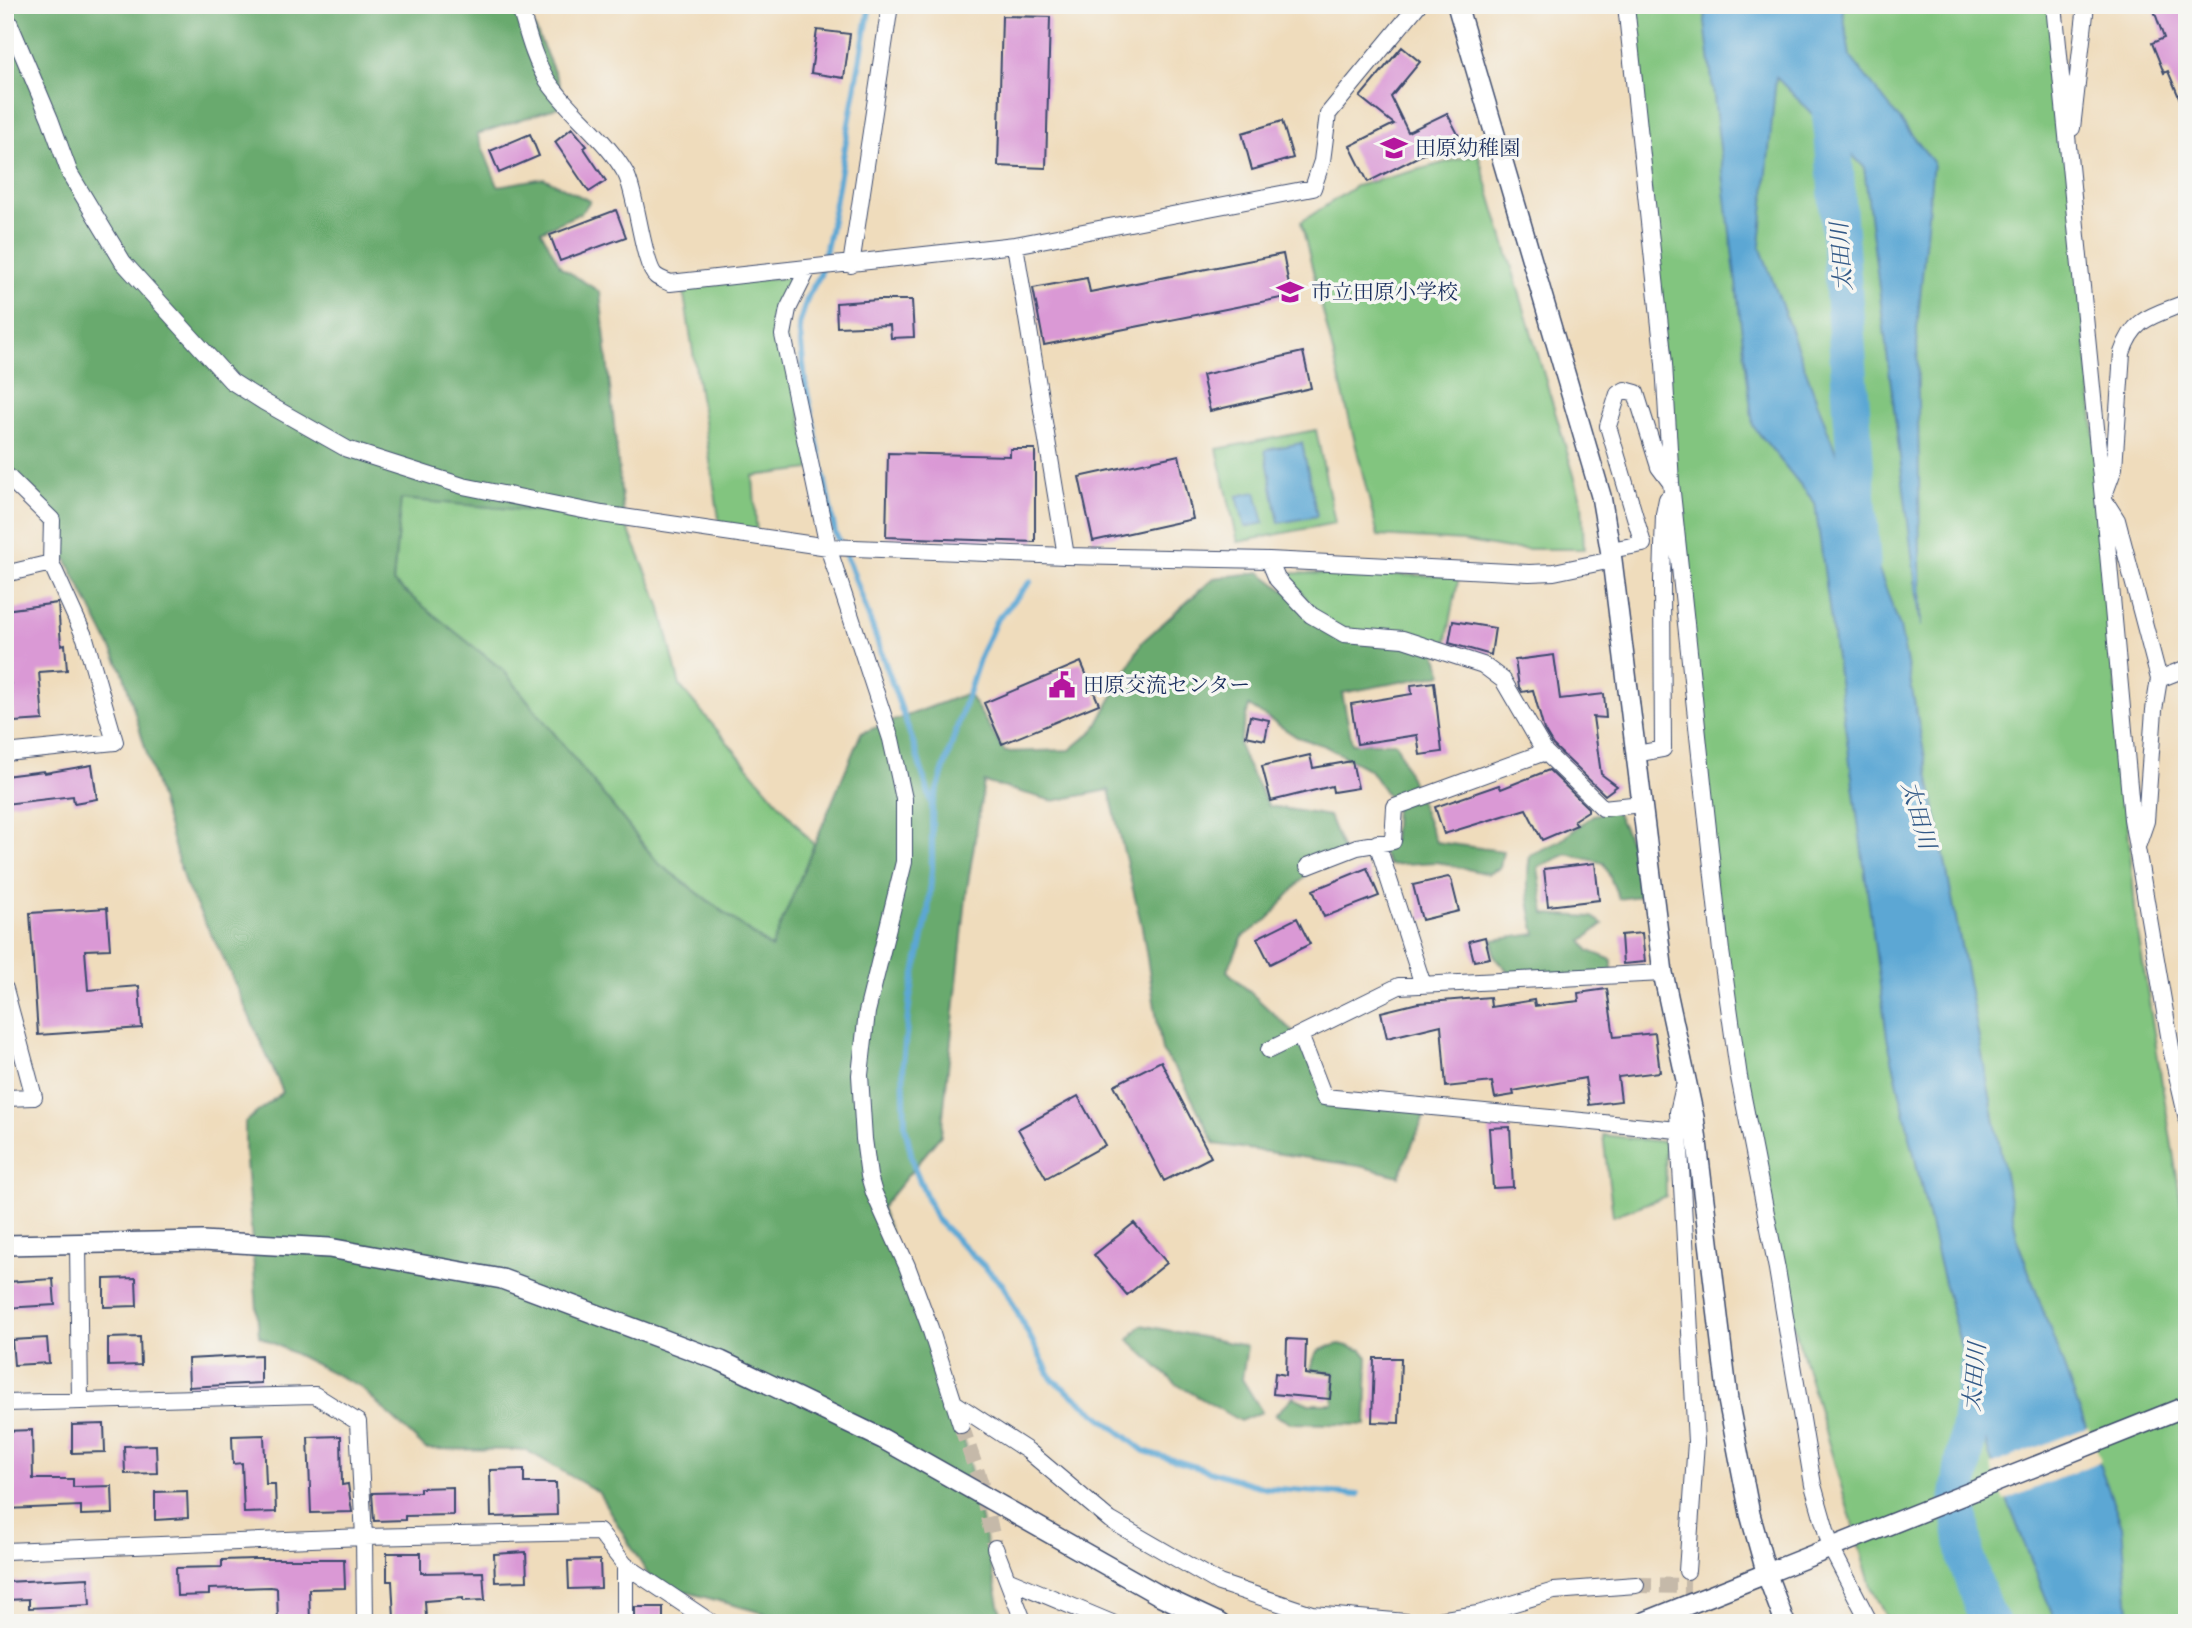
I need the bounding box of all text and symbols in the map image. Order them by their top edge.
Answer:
school or university icon: 田原幼稚園 [1379,133,1409,163]
place label: 田原幼稚園 [1415,135,1520,160]
water label: 太田川 [1824,219,1857,292]
school or university icon: 市立田原小学校 [1275,277,1305,307]
place label: 市立田原小学校 [1311,279,1458,304]
public building icon: 田原交流センター [1047,670,1077,700]
place label: 田原交流センター [1083,672,1250,697]
water label: 太田川 [1896,778,1943,855]
water label: 太田川 [1957,1338,1991,1413]

